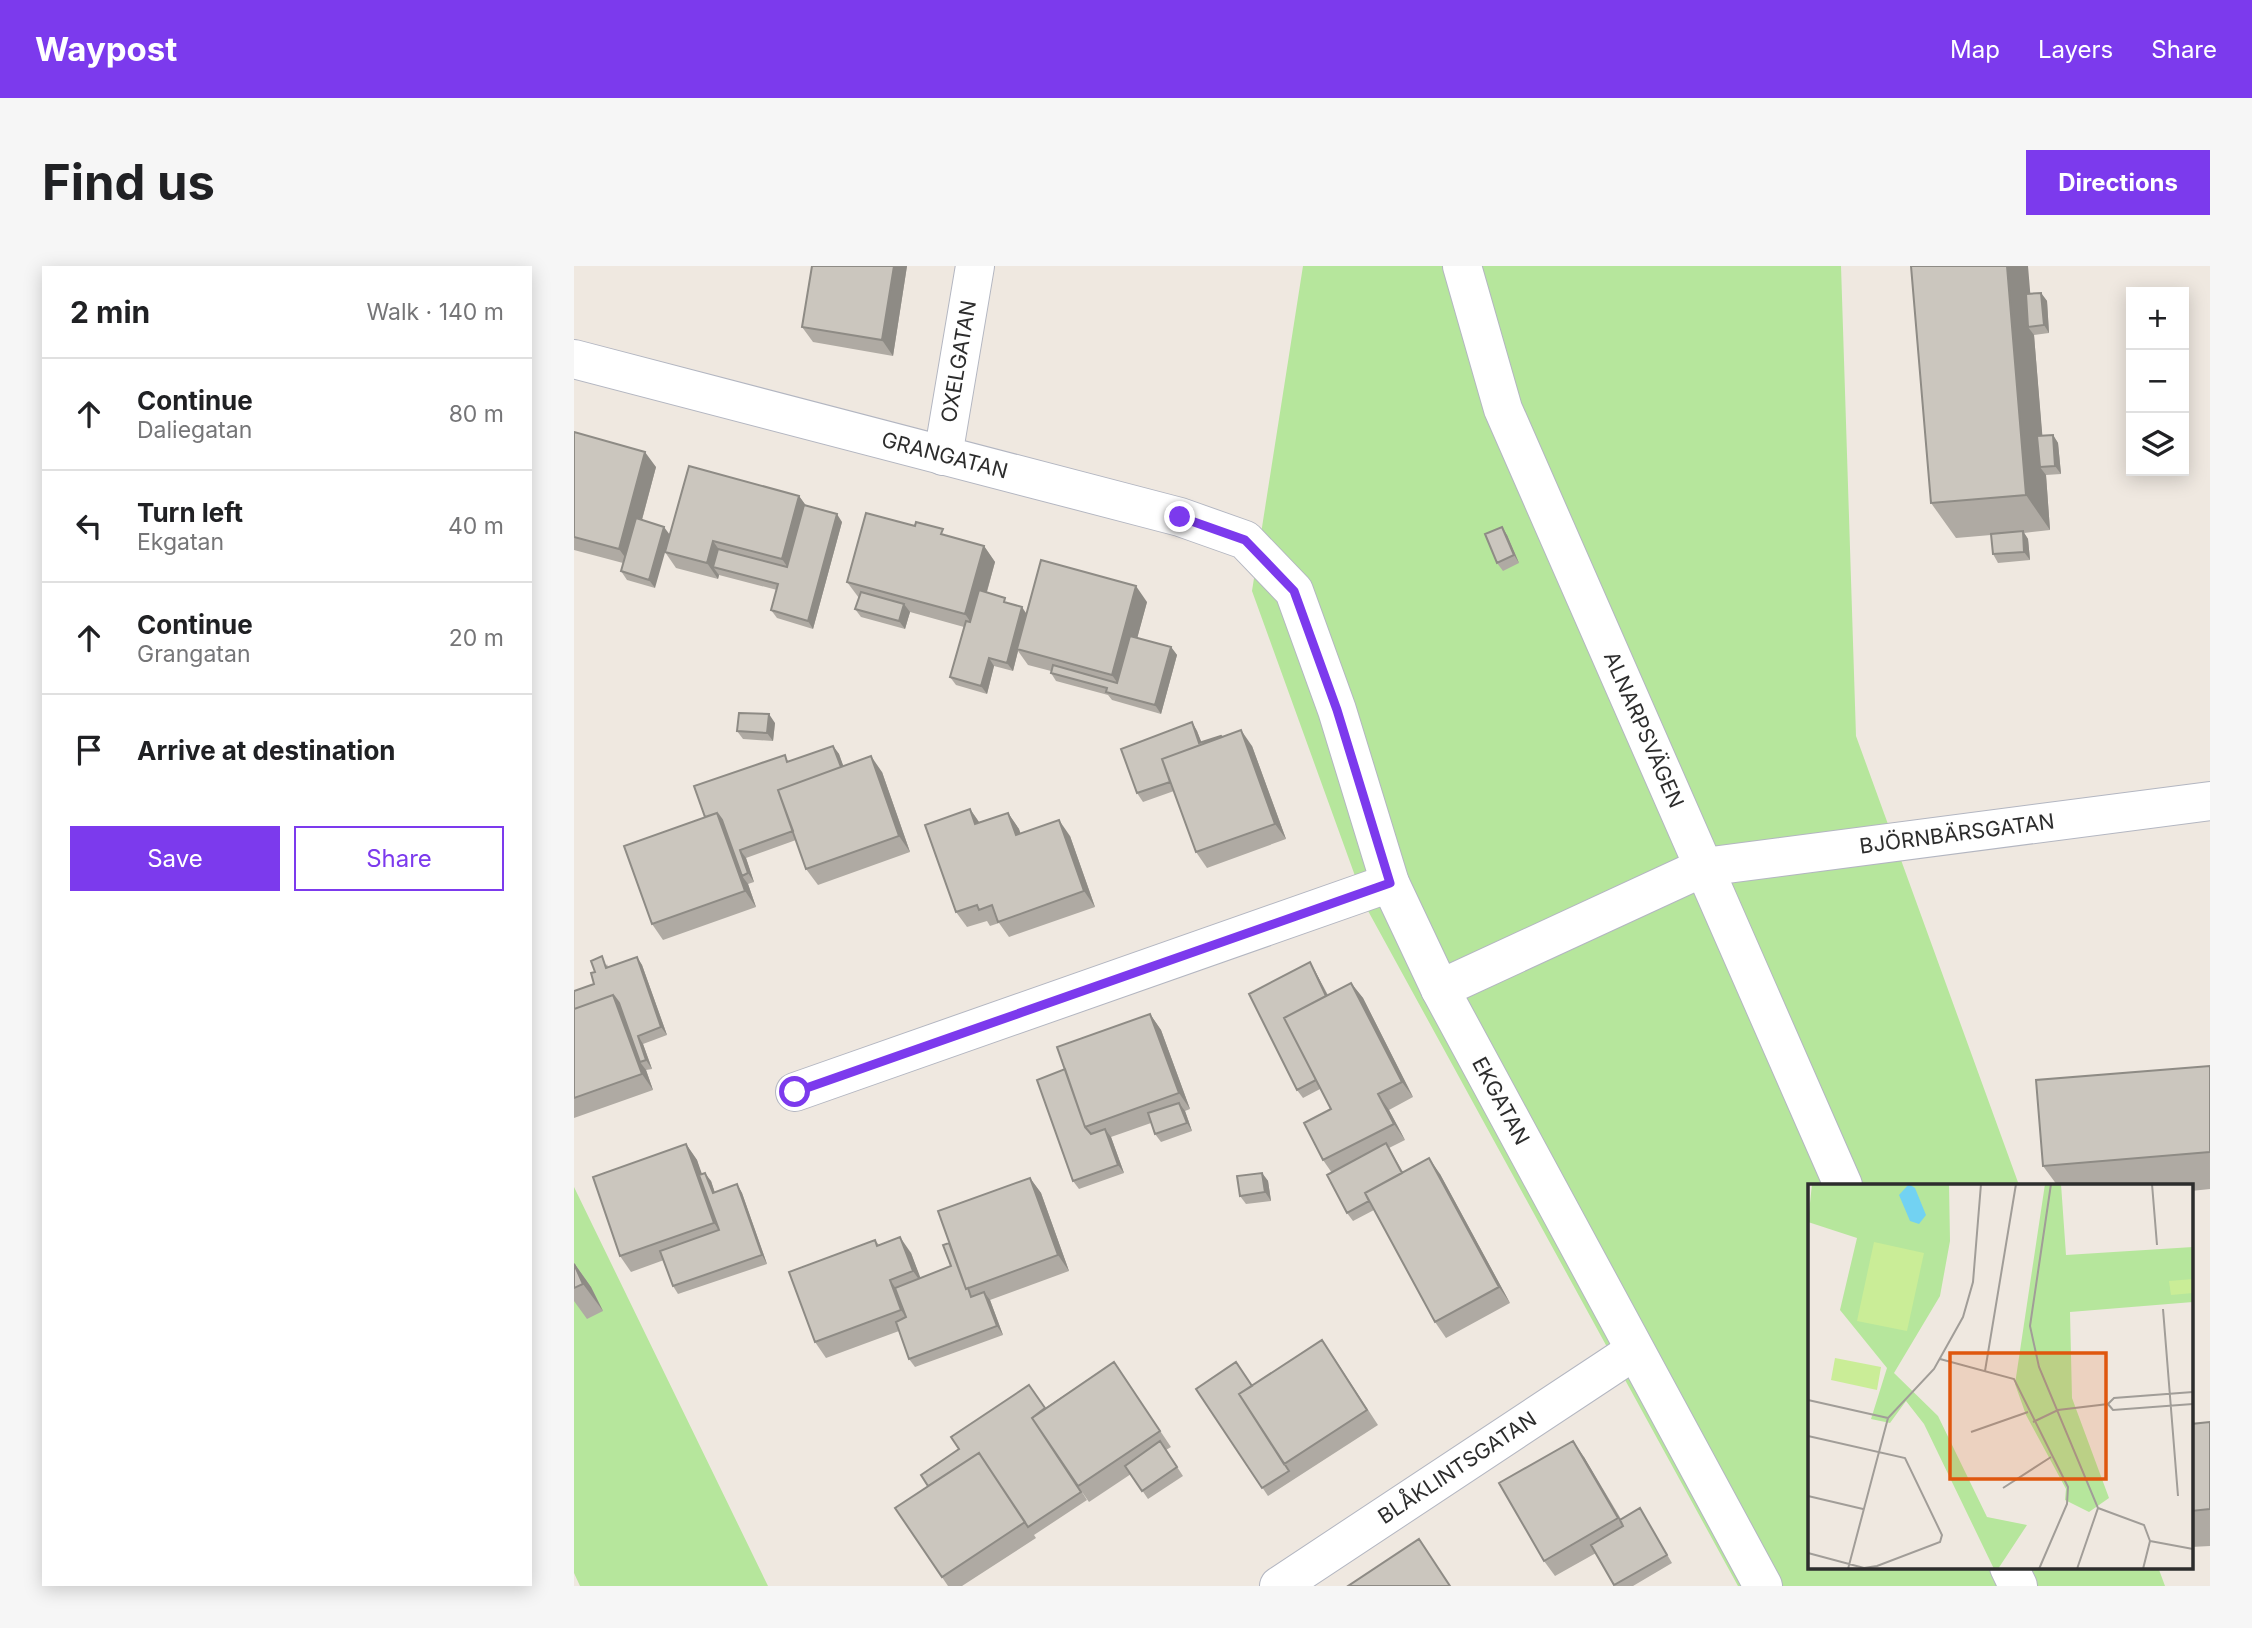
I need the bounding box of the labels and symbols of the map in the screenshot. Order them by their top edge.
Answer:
street label: OXELGATAN [936,298,981,424]
street label: GRANGATAN [879,427,1011,484]
route end [1164,501,1195,532]
street label: ALNARPSVÄGEN [1599,648,1689,812]
street label: BJÖRNBÄRSGATAN [1858,808,2056,859]
street label: EKGATAN [1467,1053,1535,1149]
route start [779,1076,810,1107]
inset map [1808,1184,2192,1568]
street label: BLÅKLINTSGATAN [1373,1406,1541,1529]

